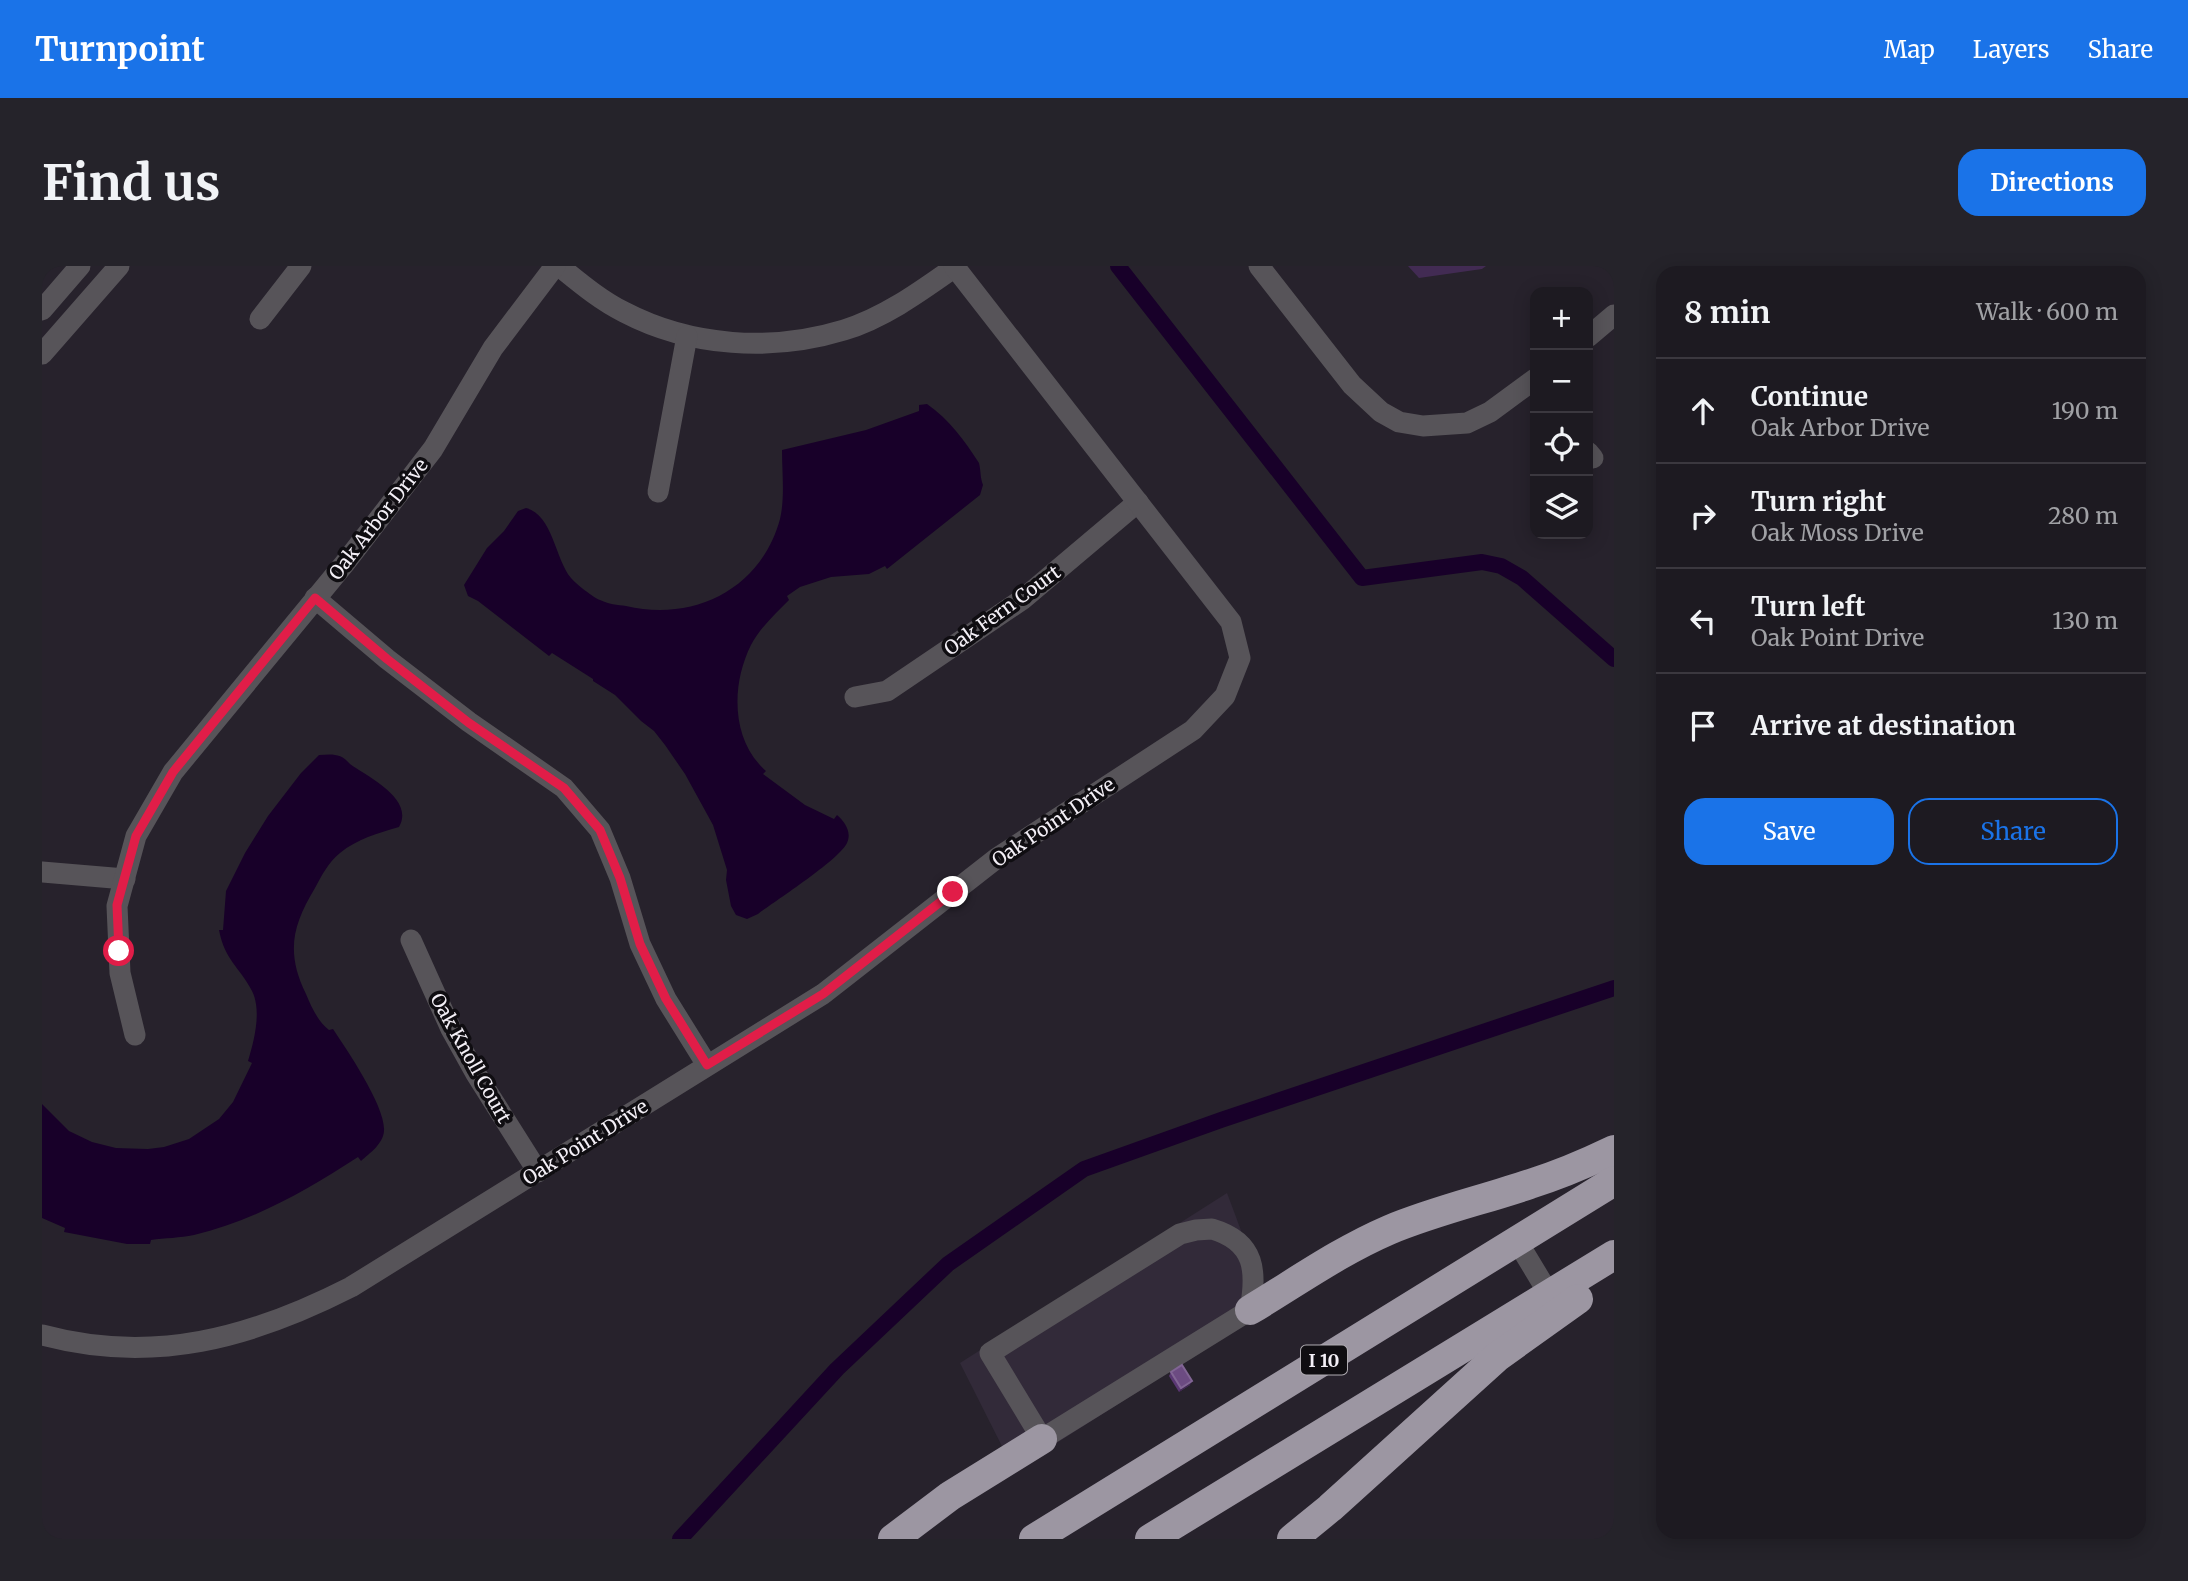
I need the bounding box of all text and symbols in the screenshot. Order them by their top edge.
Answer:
text: Turnpoint [35,29,205,70]
text: Map [1884,34,1935,65]
text: Layers [1973,34,2049,65]
text: Share [2087,34,2153,65]
button: Directions [1958,149,2146,216]
text: Find us [42,152,220,213]
map controls [1530,287,1593,539]
button: + [1530,287,1593,350]
text: 8 min [1684,293,1770,331]
text: Walk · 600 m [1976,297,2118,326]
button: − [1530,350,1593,413]
text: Continue [1751,380,1868,413]
icon: ahead [1684,392,1722,430]
text: 190 m [2052,396,2118,425]
button: locate [1530,413,1593,476]
text: Oak Arbor Drive [1751,413,1929,442]
street label: Oak Arbor Drive [323,453,433,584]
button: layers [1530,476,1593,539]
text: Turn right [1751,485,1886,518]
icon: right [1684,497,1722,535]
text: 280 m [2048,501,2118,530]
text: Oak Moss Drive [1751,518,1924,547]
street label: Oak Fern Court [939,559,1065,660]
text: Turn left [1751,590,1865,623]
icon: left [1684,602,1722,640]
text: 130 m [2052,606,2118,635]
text: Oak Point Drive [1751,623,1924,652]
icon: arrive [1684,707,1722,745]
text: Arrive at destination [1751,709,2016,742]
street label: Oak Point Drive [987,772,1119,872]
button: Save [1684,798,1894,865]
button: Share [1908,798,2118,865]
route end [937,876,968,907]
route start [103,935,134,966]
street label: Oak Knoll Court [425,989,517,1128]
street label: Oak Point Drive [518,1094,652,1190]
road number: I 10 [1301,1345,1347,1374]

